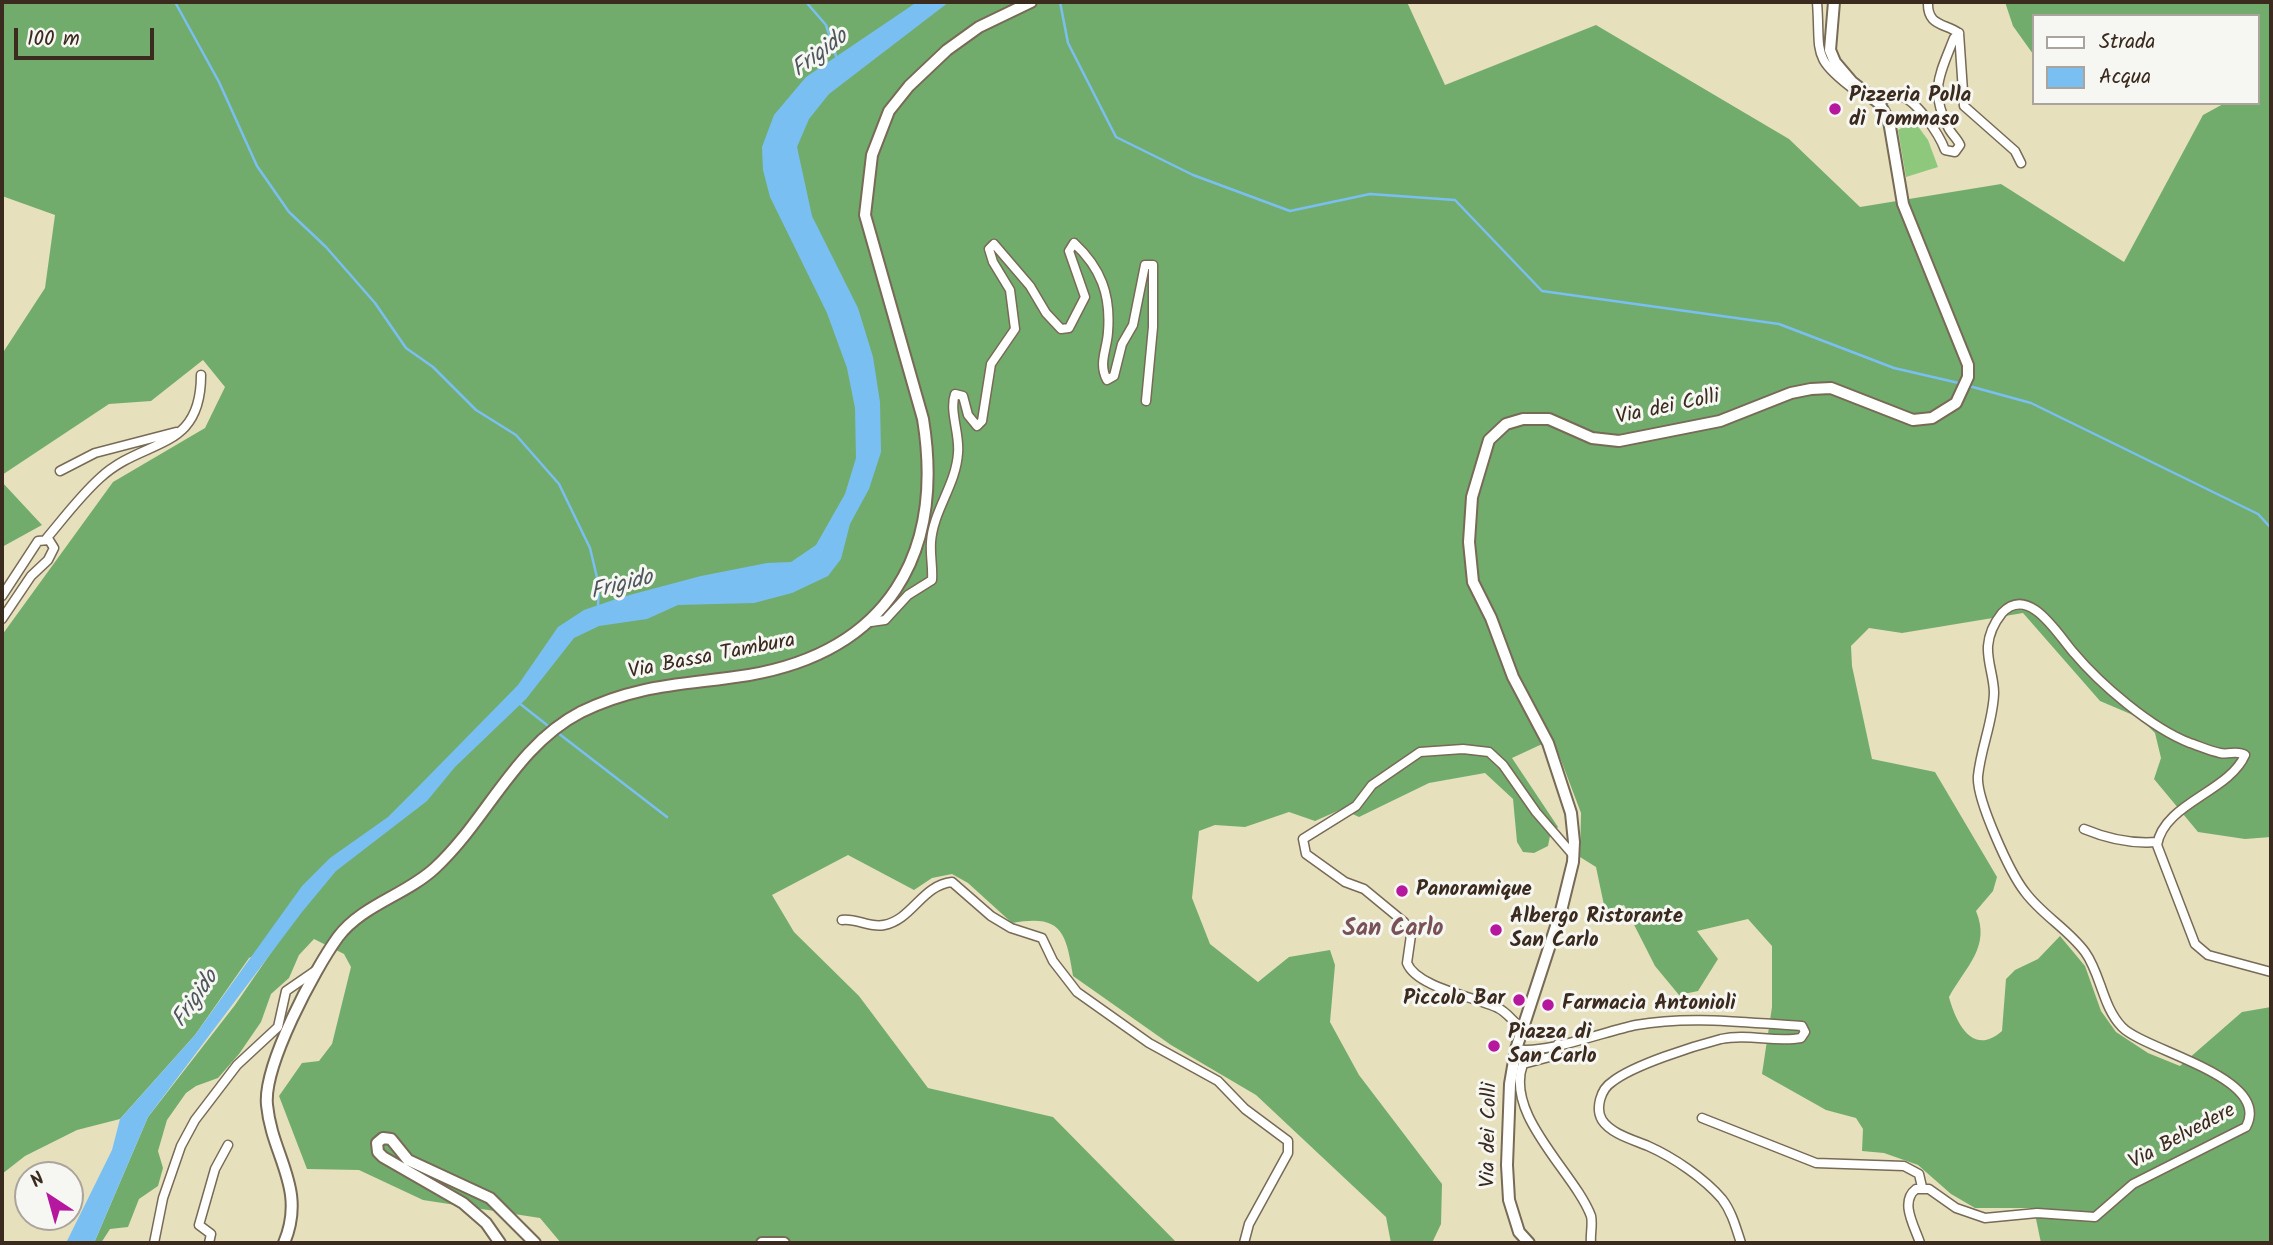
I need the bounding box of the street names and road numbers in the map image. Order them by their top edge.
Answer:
street label: Via dei Colli [1614,386,1722,432]
street label: Via Bassa Tambura [626,629,798,687]
street label: Via dei Colli [1477,1082,1505,1188]
street label: Via Belvedere [2125,1099,2241,1177]

